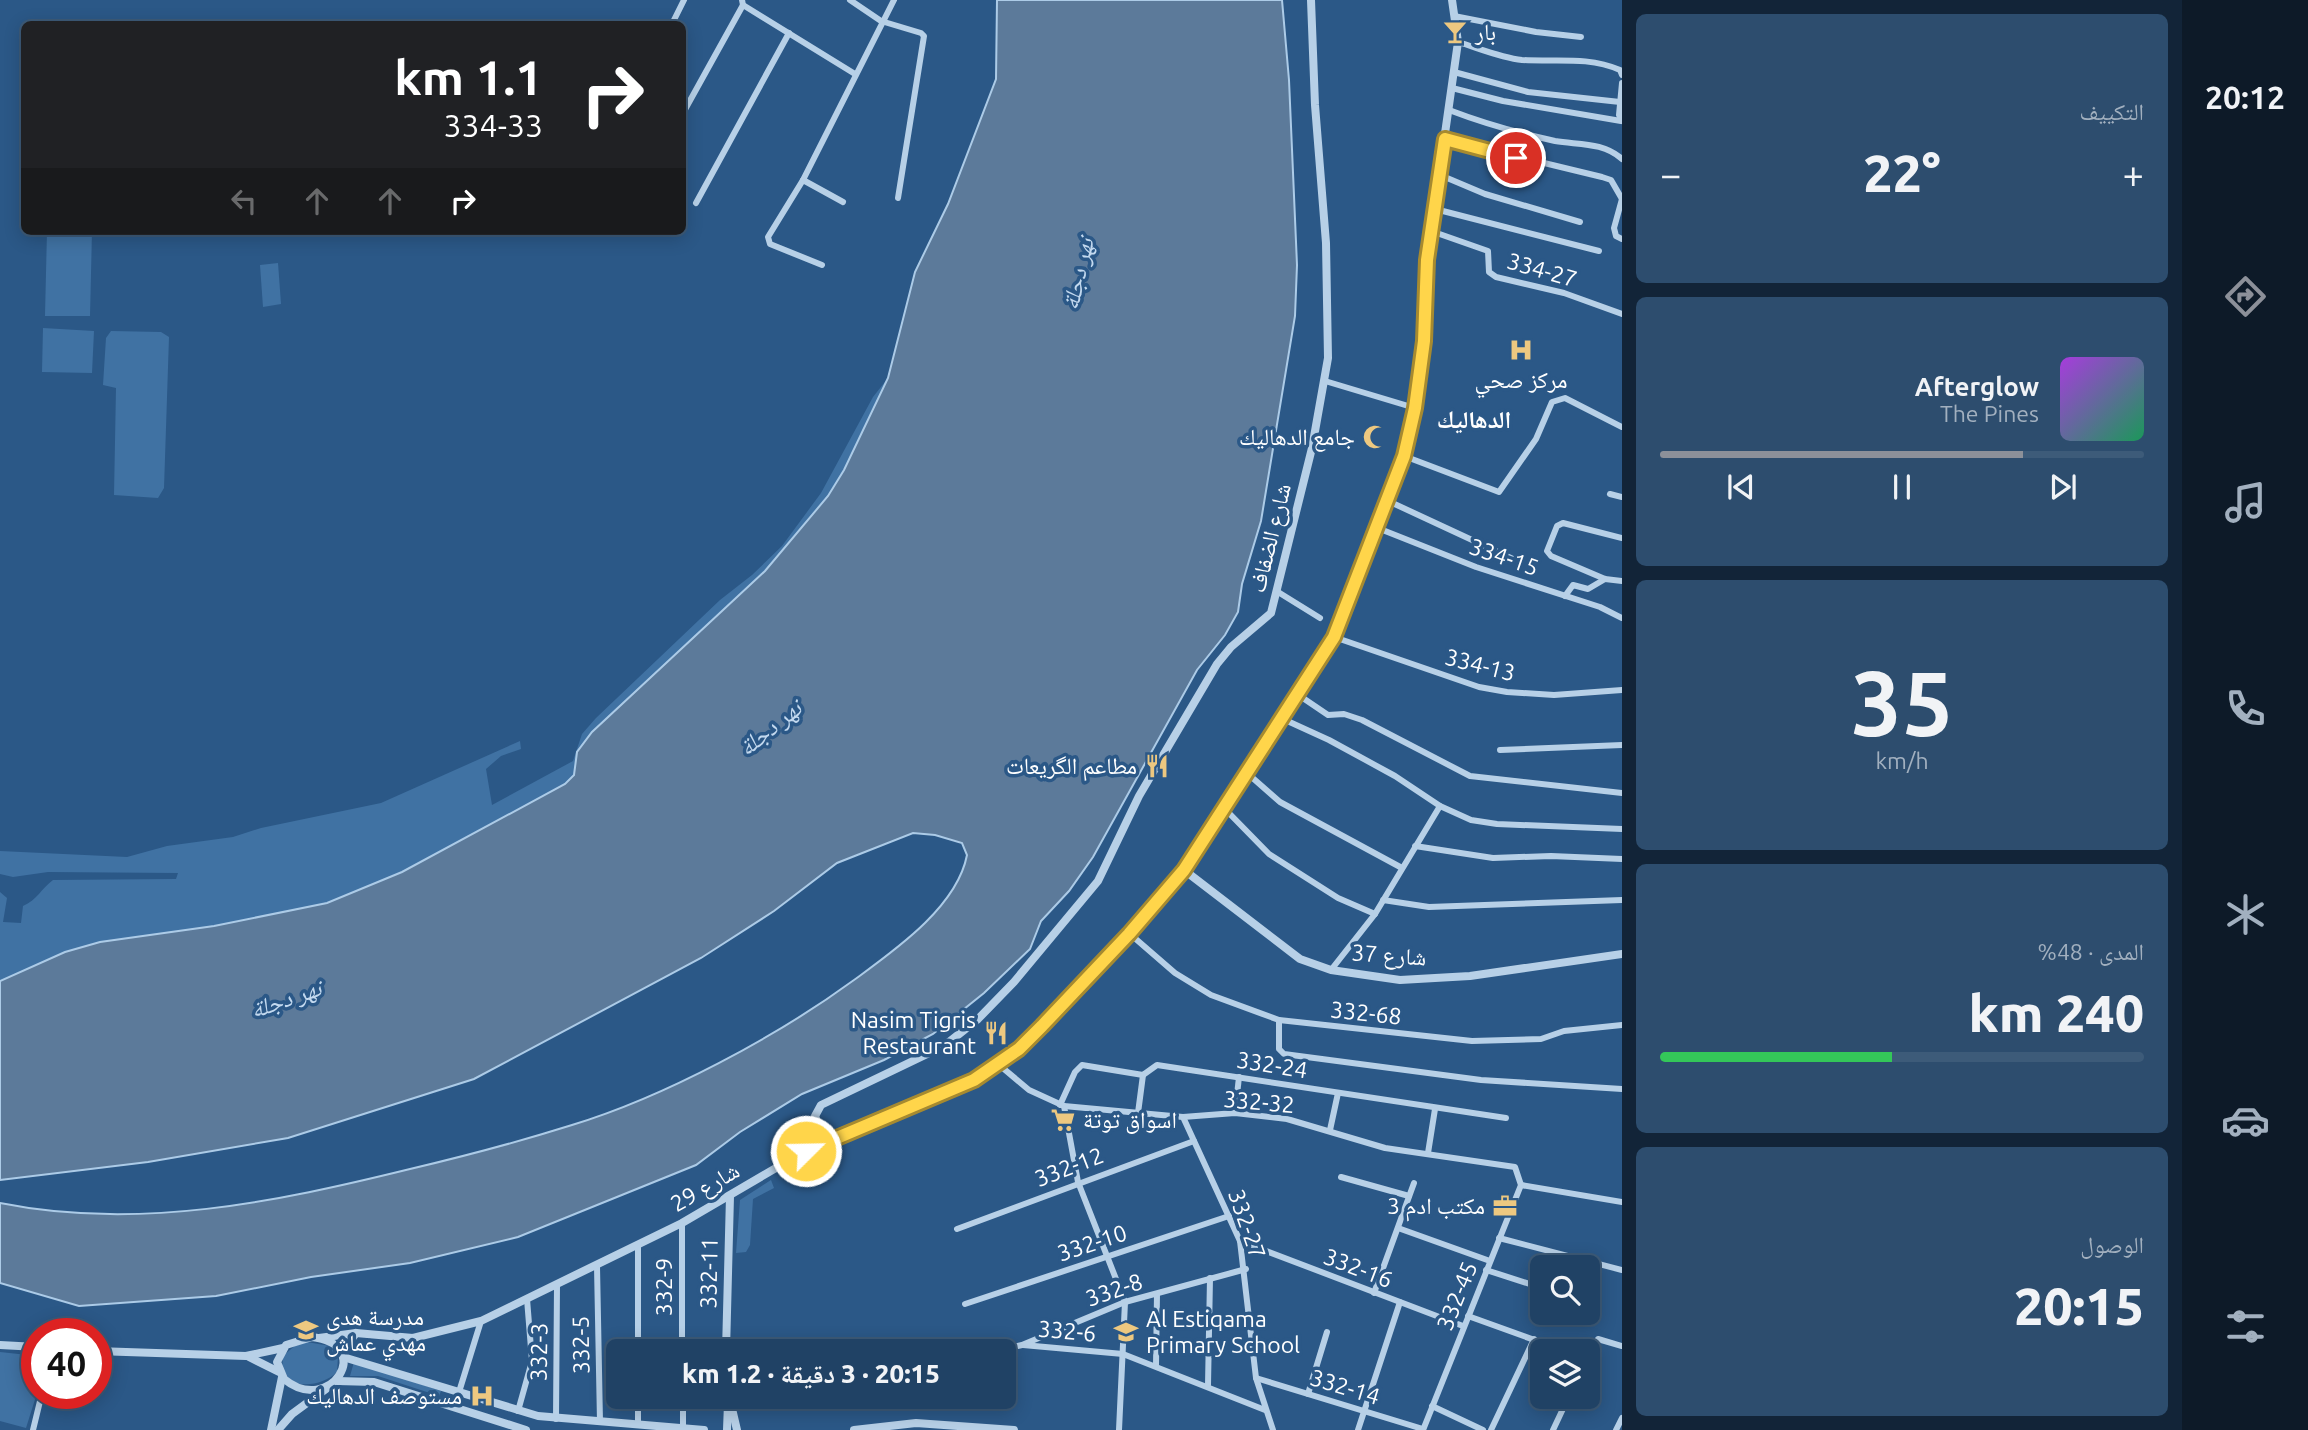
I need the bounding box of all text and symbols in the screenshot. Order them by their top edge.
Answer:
bar icon: بار [1441,18,1469,46]
place label: بار [1474,19,1496,46]
text: 1.1 km [394,49,543,104]
icon: right [567,49,658,140]
text: 20:12 [2205,79,2285,115]
text: التكييف [2079,99,2144,124]
text: 334-33 [444,107,543,143]
pin [1486,128,1546,188]
icon: arrive [1497,139,1535,177]
text: 22° [1863,144,1941,202]
text: − [1660,153,1681,195]
text: + [2123,153,2144,195]
icon: left [225,182,263,220]
icon: ahead [298,182,336,220]
icon: ahead [371,182,409,220]
icon: right [444,182,482,220]
water label: نهر دجلة [1056,231,1100,313]
street label: 334-27 [1504,248,1580,291]
icon: directions [2221,272,2270,321]
hospital icon: مركز صحي [1507,336,1535,364]
place label: مركز صحي [1474,367,1568,399]
text: Afterglow [1915,372,2039,401]
text: The Pines [1940,401,2039,426]
district label: الدهاليك [1437,406,1511,434]
mosque icon: جامع الدهاليك [1361,423,1389,451]
place label: جامع الدهاليك [1239,424,1355,452]
icon: previous [1722,468,1760,506]
icon: pause [1883,468,1921,506]
icon: next [2044,468,2082,506]
icon: music [2221,478,2270,527]
street label: شارع الضفاف [1244,481,1298,596]
street label: 334-15 [1466,533,1542,580]
street label: 334-13 [1442,644,1518,685]
text: 35 [1851,651,1953,753]
icon: phone [2221,684,2270,733]
water label: نهر دجلة [733,692,810,761]
text: km/h [1875,748,1929,773]
restaurant icon: مطاعم الگريعات [1143,752,1171,780]
place label: مطاعم الگريعات [1006,753,1137,782]
icon: climate [2221,890,2270,939]
street label: شارع 37 [1351,939,1427,973]
text: المدى · 48% [2038,939,2144,964]
water label: نهر دجلة [247,973,329,1023]
text: 240 km [1969,984,2144,1042]
street label: 332-68 [1329,996,1403,1029]
place label: Nasim Tigris Restaurant [851,1007,976,1058]
restaurant icon: Nasim Tigris Restaurant [982,1019,1010,1047]
street label: 332-24 [1235,1047,1309,1082]
street label: 332-32 [1222,1086,1296,1117]
icon: car [2221,1096,2270,1145]
supermarket icon: اسواق توتة [1049,1106,1077,1134]
place label: اسواق توتة [1083,1107,1177,1134]
position arrow [769,1114,843,1188]
street label: 332-12 [1031,1142,1107,1191]
street label: شارع 29 [666,1157,745,1219]
street label: 332-27 [1224,1186,1271,1262]
office icon: مكتب ادم 3 [1491,1192,1519,1220]
place label: مكتب ادم 3 [1387,1193,1485,1222]
street label: 332-10 [1054,1220,1130,1265]
text: الوصول [2080,1232,2144,1257]
street label: 332-11 [695,1237,722,1309]
street label: 332-16 [1320,1243,1396,1292]
map controls [1530,1255,1600,1409]
button: search [1530,1255,1600,1325]
street label: 332-9 [651,1258,676,1316]
street label: 332-45 [1432,1258,1482,1334]
street label: 332-8 [1082,1268,1146,1311]
text: 20:15 [2014,1277,2144,1335]
icon: filters [2221,1302,2270,1351]
place label: مدرسة هدى مهدي عماش [326,1304,426,1362]
place label: Al Estiqama Primary School [1146,1306,1300,1357]
street label: 332-6 [1037,1315,1097,1346]
school or university icon: مدرسة هدى مهدي عماش [292,1316,320,1344]
street label: 332-5 [567,1316,594,1374]
speed limit sign: 40 [21,1318,112,1409]
school or university icon: Al Estiqama Primary School [1112,1318,1140,1346]
street label: 332-3 [525,1323,552,1381]
button: layers [1530,1339,1600,1409]
text: 20:15 · 3 دقيقة · 1.2 km [682,1359,940,1388]
street label: 332-14 [1307,1364,1383,1409]
hospital icon: مستوصف الدهاليك [468,1382,496,1410]
place label: مستوصف الدهاليك [306,1383,462,1409]

